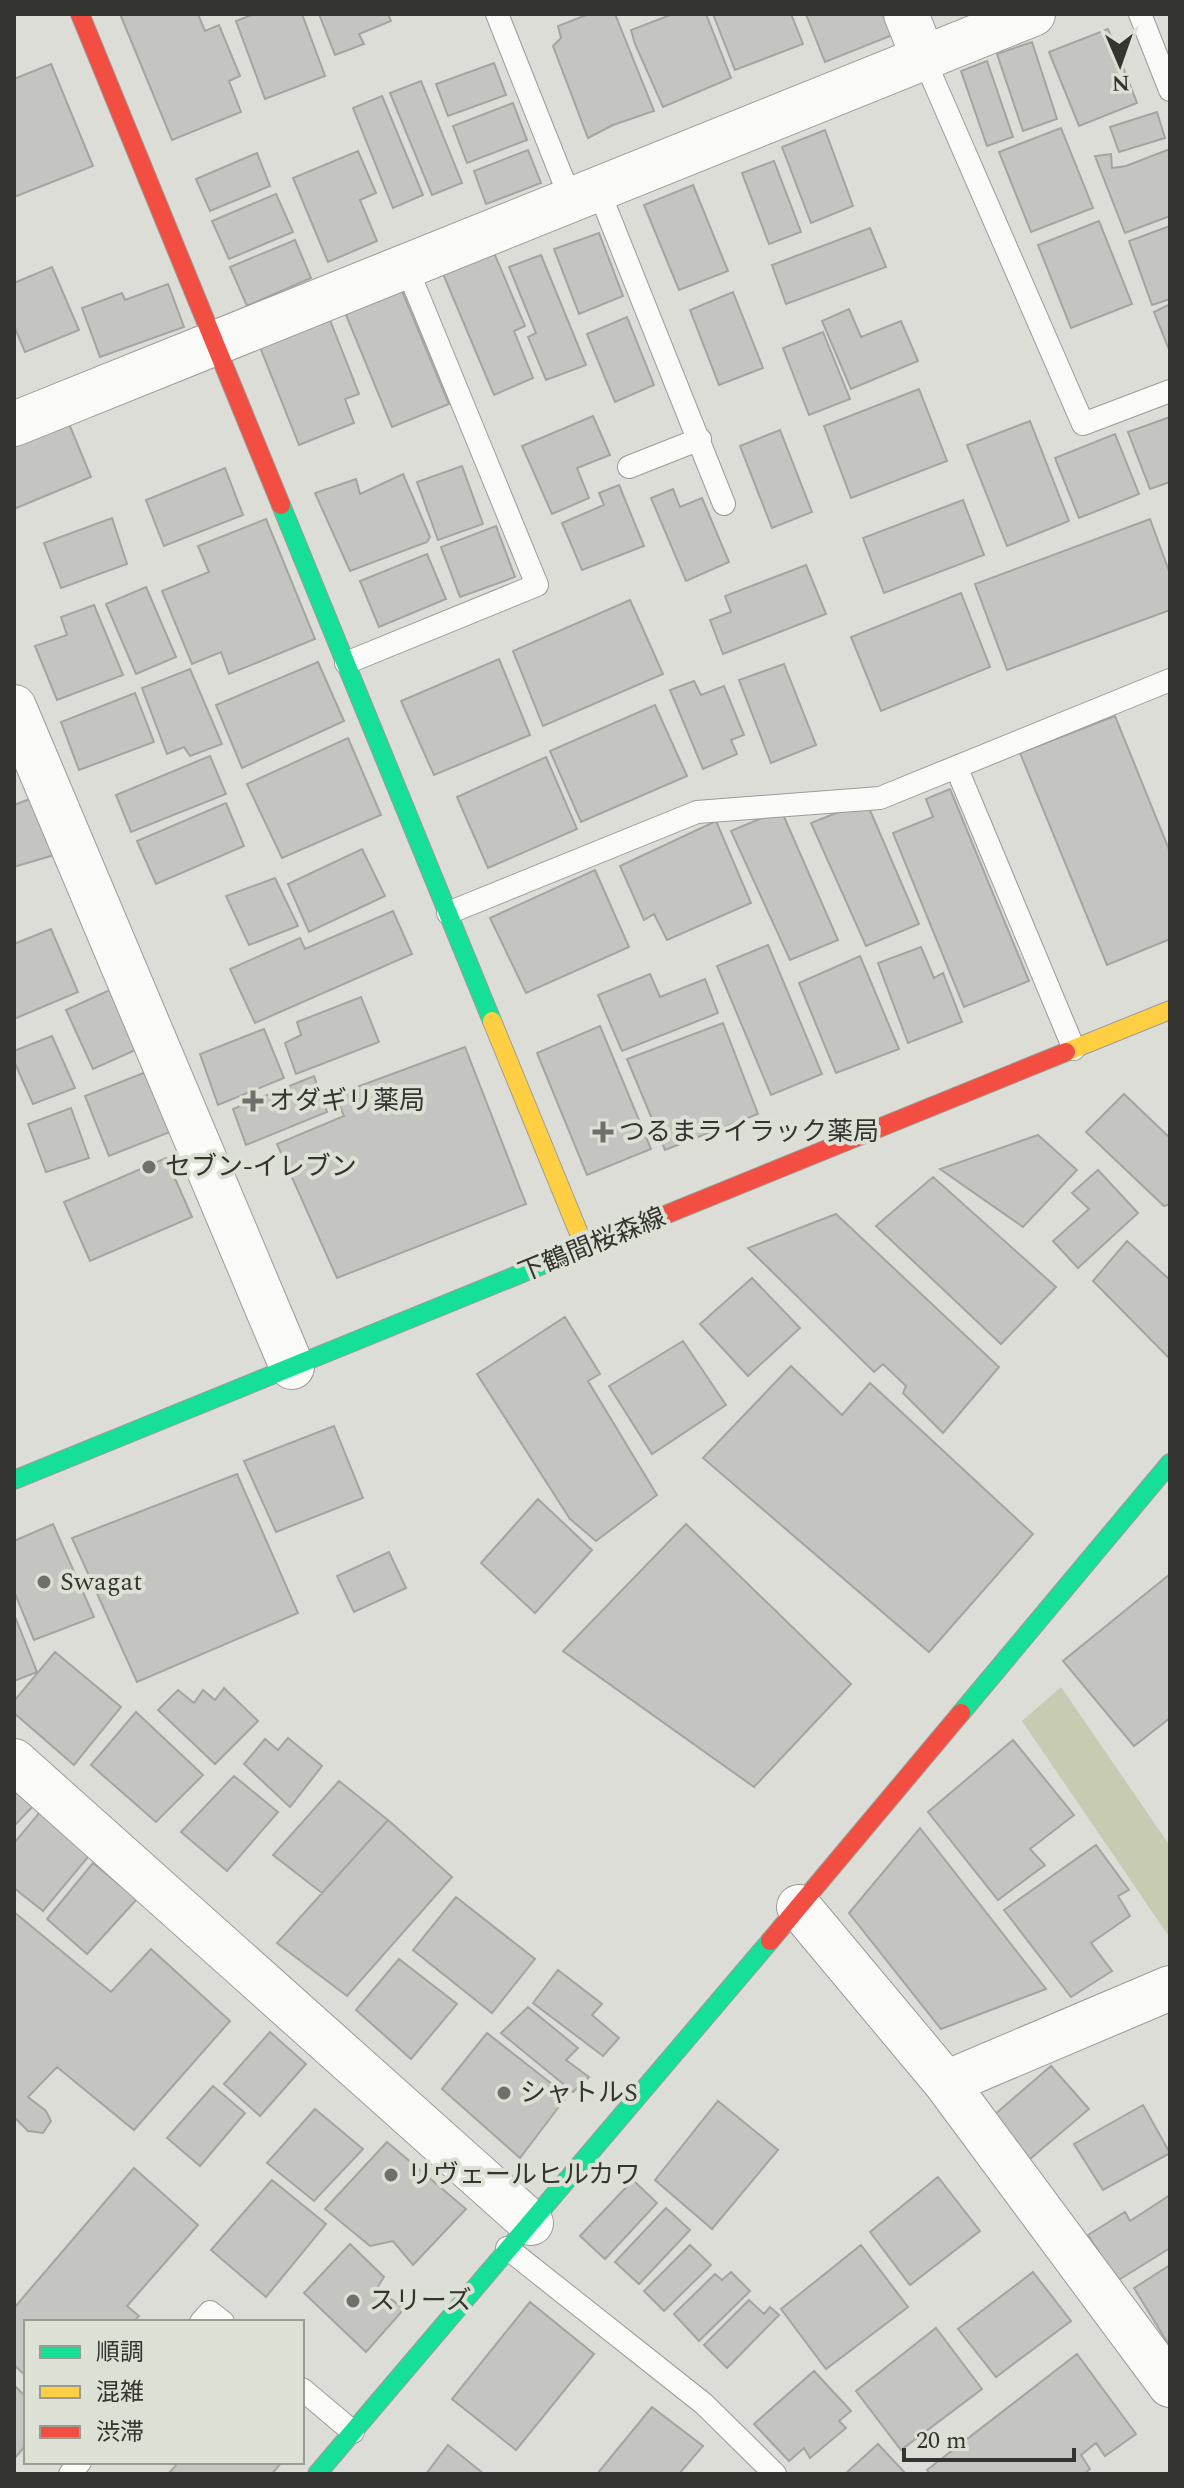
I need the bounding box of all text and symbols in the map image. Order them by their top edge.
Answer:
north arrow [1080,24,1160,104]
text: N [1111,66,1130,99]
place label: オダギリ薬局 [269,1081,425,1121]
marker: オダギリ薬局 [244,1092,262,1110]
place label: つるまライラック薬局 [619,1112,879,1152]
marker: つるまライラック薬局 [594,1123,612,1141]
place label: セブン-イレブン [165,1147,357,1187]
marker: セブン-イレブン [140,1158,158,1176]
street label: 下鶴間桜森線 [512,1197,672,1293]
place label: Swagat [60,1562,142,1602]
marker: Swagat [35,1573,53,1591]
place label: シャトルS [520,2073,638,2113]
marker: シャトルS [495,2084,513,2102]
place label: リヴェールヒルカワ [407,2155,640,2195]
marker: リヴェールヒルカワ [382,2166,400,2184]
place label: スリーズ [369,2281,472,2321]
marker: スリーズ [344,2292,362,2310]
legend [24,2320,304,2464]
text: 順調 [96,2335,144,2371]
text: 混雑 [96,2375,144,2411]
scale bar [904,2412,1074,2462]
text: 渋滞 [96,2415,144,2451]
text: 20 m [916,2423,967,2459]

